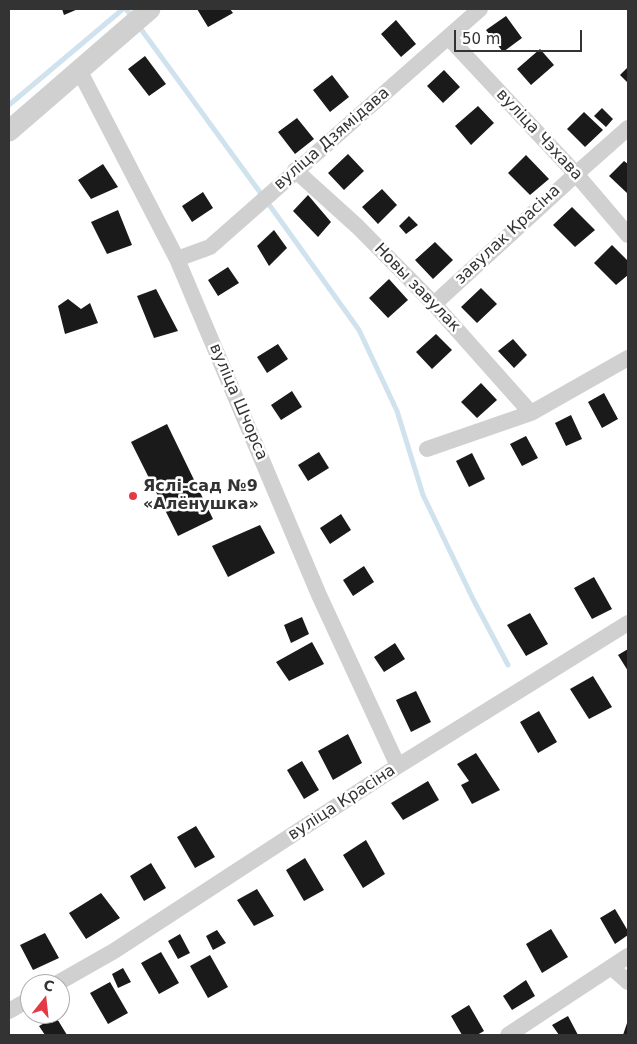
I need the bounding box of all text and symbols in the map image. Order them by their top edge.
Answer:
scale bar [457,20,584,52]
text: 50 m [462,30,500,48]
street label: вуліца Дзямідава [270,84,394,194]
street label: вуліца Чэхава [492,85,586,185]
street label: завулак Красіна [451,181,565,289]
street label: Новы завулак [370,240,464,336]
street label: вуліца Шчорса [205,341,271,463]
place label: Яслі-сад №9 «Алёнушка» [143,477,259,515]
marker: Яслі-сад №9 «Алёнушка» [127,490,139,502]
street label: вуліца Красіна [285,761,399,845]
north arrow [20,974,70,1024]
text: С [42,976,56,995]

